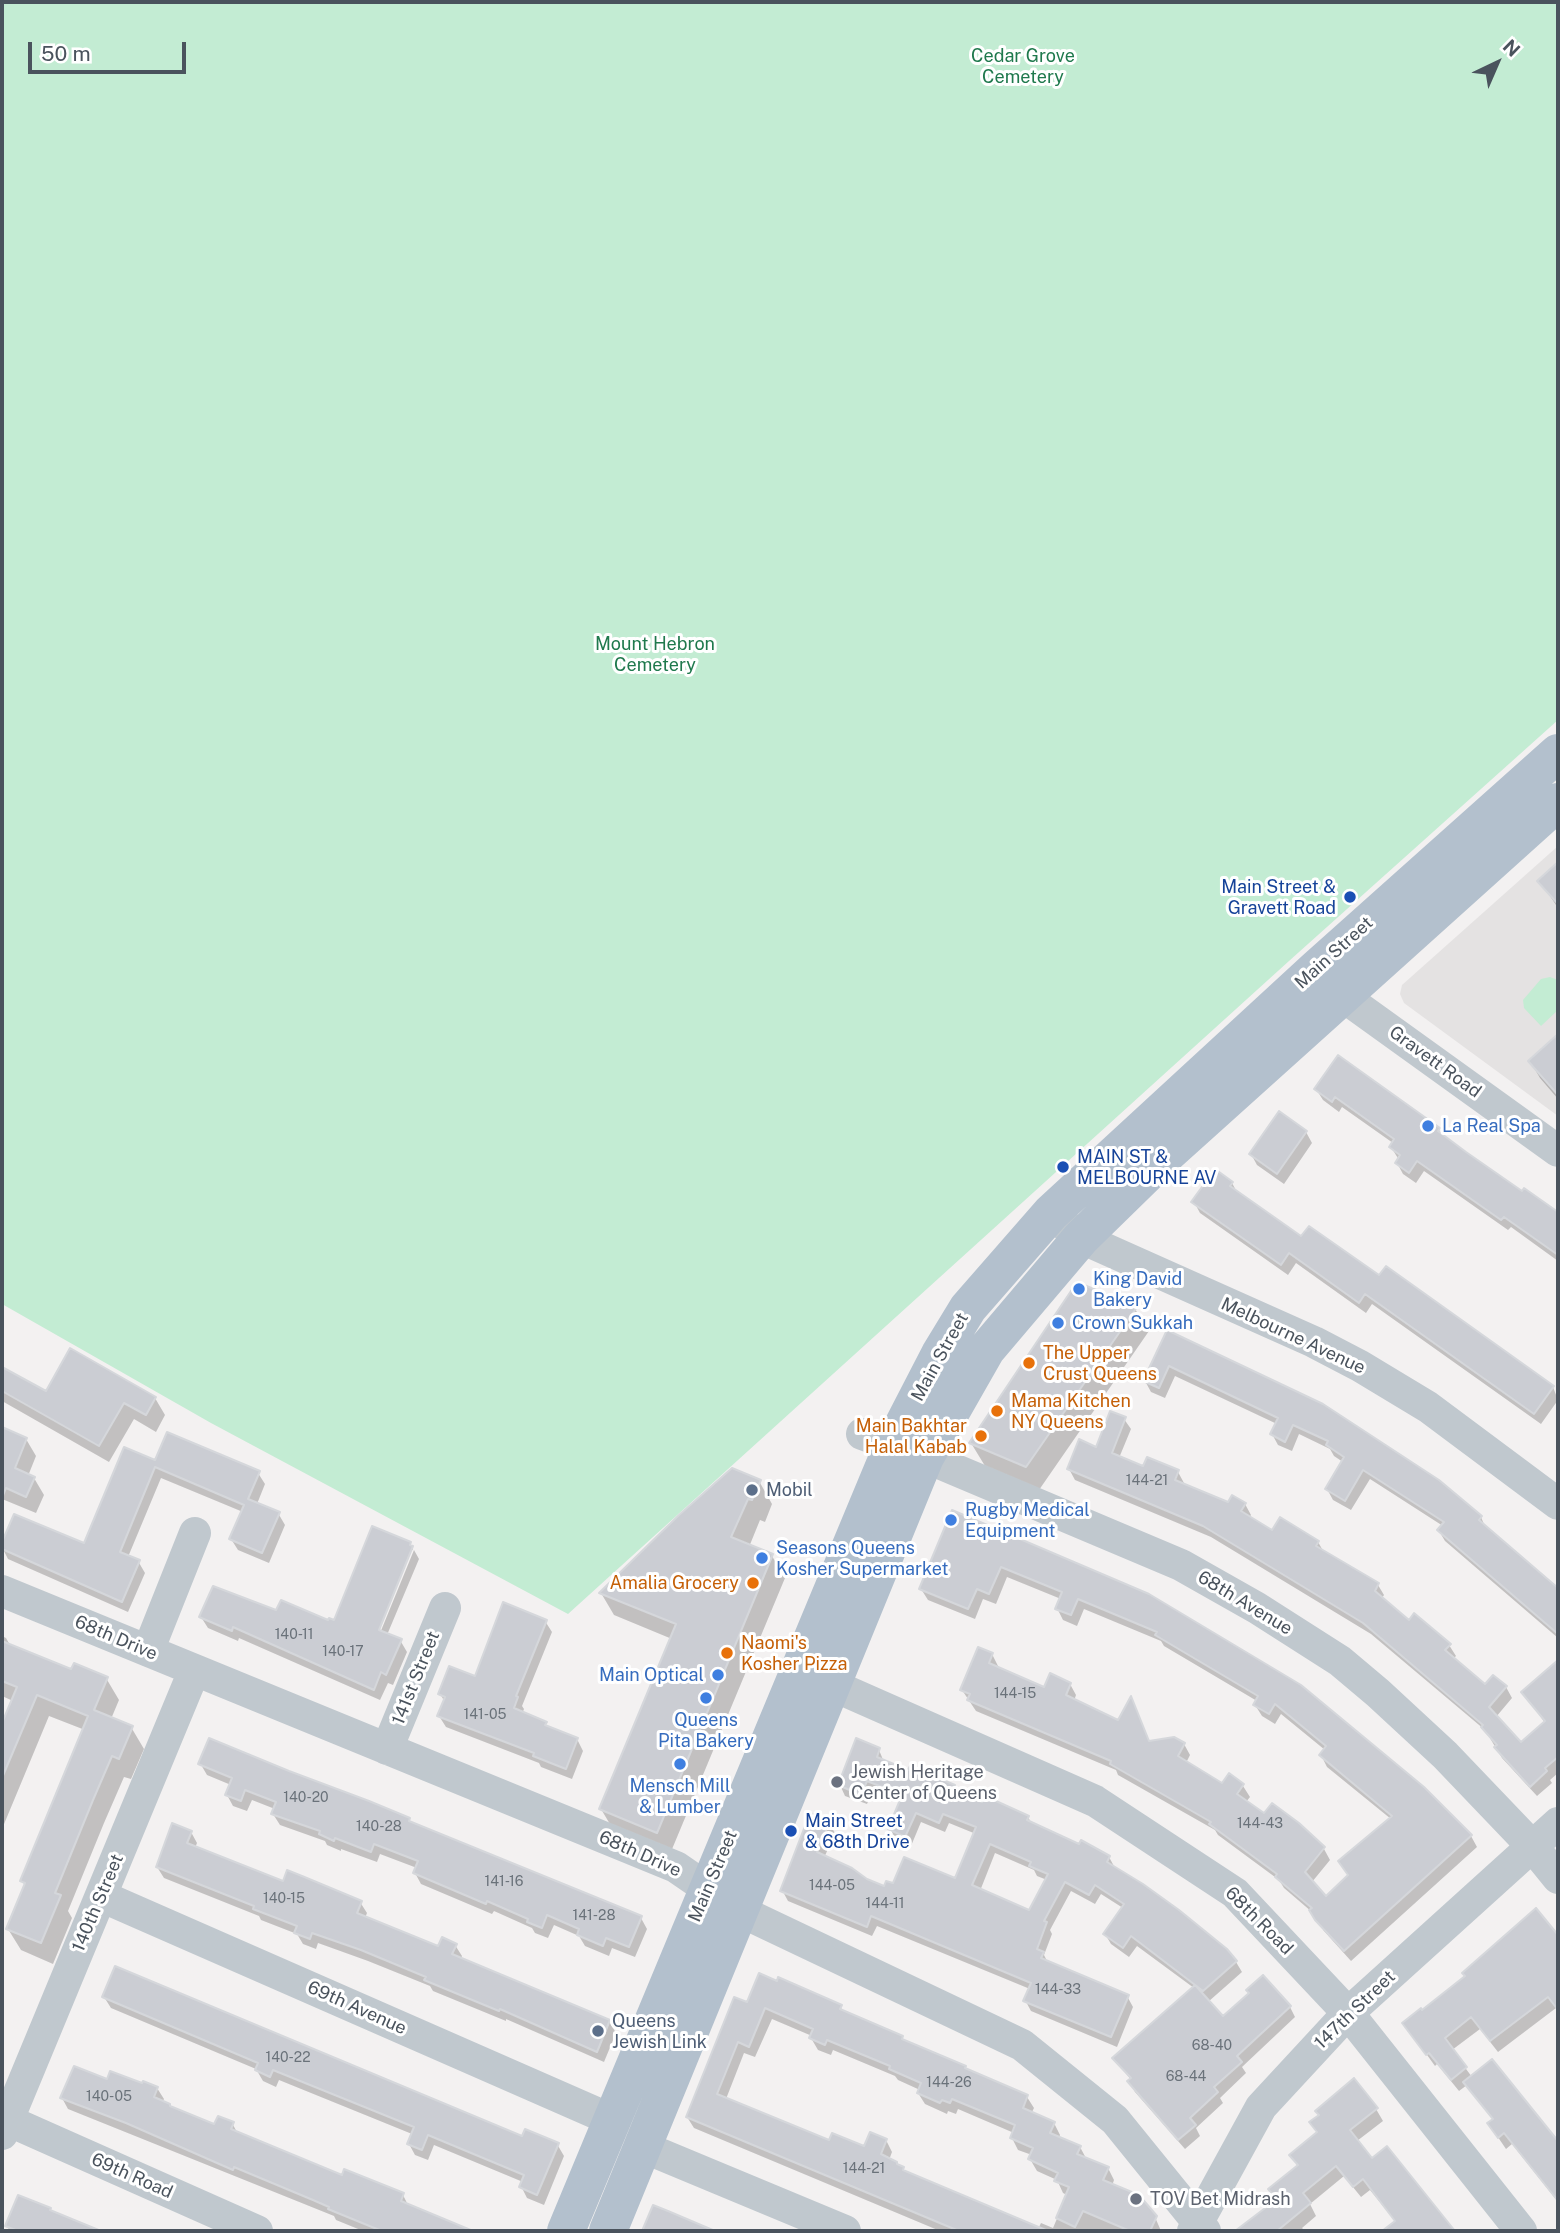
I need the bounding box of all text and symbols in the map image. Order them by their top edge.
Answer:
scale bar [32,28,189,72]
north arrow [1462,28,1532,98]
text: N [1499,35,1525,61]
text: 50 m [41,41,91,66]
park label: Cedar Grove Cemetery [971,45,1075,88]
park label: Mount Hebron Cemetery [595,633,715,676]
place label: Main Street & Gravett Road [1221,876,1336,918]
marker: Main Street & Gravett Road [1342,889,1358,905]
street label: Main Street [1290,912,1378,994]
street label: Gravett Road [1385,1021,1485,1103]
place label: La Real Spa [1442,1115,1541,1137]
marker: La Real Spa [1420,1118,1436,1134]
place label: MAIN ST & MELBOURNE AV [1077,1146,1216,1188]
marker: MAIN ST & MELBOURNE AV [1055,1159,1071,1175]
place label: King David Bakery [1093,1268,1182,1310]
marker: King David Bakery [1071,1281,1087,1297]
street label: Melbourne Avenue [1217,1293,1369,1379]
street label: Main Street [907,1309,973,1405]
place label: Crown Sukkah [1072,1312,1193,1334]
marker: Crown Sukkah [1050,1315,1066,1331]
place label: The Upper Crust Queens [1043,1342,1157,1384]
marker: The Upper Crust Queens [1021,1355,1037,1371]
place label: Mama Kitchen NY Queens [1011,1390,1131,1432]
marker: Mama Kitchen NY Queens [989,1403,1005,1419]
place label: Main Bakhtar Halal Kabab [856,1415,967,1458]
marker: Main Bakhtar Halal Kabab [973,1428,989,1444]
house number: 144-21 [1126,1473,1168,1489]
place label: Mobil [766,1479,813,1501]
marker: Mobil [744,1482,760,1498]
place label: Rugby Medical Equipment [965,1499,1090,1542]
marker: Rugby Medical Equipment [943,1512,959,1528]
place label: Seasons Queens Kosher Supermarket [776,1537,949,1580]
marker: Seasons Queens Kosher Supermarket [754,1550,770,1566]
street label: 68th Avenue [1194,1566,1296,1640]
place label: Amalia Grocery [609,1572,739,1594]
marker: Amalia Grocery [745,1575,761,1591]
street label: 68th Drive [71,1611,161,1665]
house number: 140-11 [275,1627,313,1643]
street label: 141st Street [387,1628,445,1728]
place label: Naomi's Kosher Pizza [741,1632,847,1674]
house number: 140-17 [322,1644,364,1660]
marker: Naomi's Kosher Pizza [719,1645,735,1661]
place label: Main Optical [599,1664,704,1686]
marker: Main Optical [710,1667,726,1683]
house number: 144-15 [994,1686,1036,1702]
marker: Queens Pita Bakery [698,1690,714,1706]
house number: 141-05 [463,1707,507,1723]
place label: Queens Pita Bakery [658,1709,754,1752]
marker: Mensch Mill & Lumber [672,1756,688,1772]
place label: Jewish Heritage Center of Queens [851,1761,997,1803]
marker: Jewish Heritage Center of Queens [829,1774,845,1790]
place label: Mensch Mill & Lumber [630,1775,730,1817]
house number: 140-20 [283,1790,329,1806]
place label: Main Street & 68th Drive [805,1810,910,1853]
house number: 144-43 [1237,1816,1283,1832]
house number: 140-28 [356,1819,402,1835]
marker: Main Street & 68th Drive [783,1823,799,1839]
street label: 68th Drive [596,1826,684,1882]
street label: Main Street [684,1827,742,1925]
street label: 140th Street [68,1851,128,1955]
house number: 141-16 [485,1874,523,1890]
house number: 144-05 [809,1878,855,1894]
street label: 68th Road [1221,1883,1297,1959]
house number: 140-15 [263,1891,305,1907]
house number: 144-11 [866,1896,904,1912]
house number: 141-28 [573,1908,615,1924]
street label: 147th Street [1310,1966,1400,2054]
street label: 69th Avenue [304,1977,410,2039]
house number: 144-33 [1035,1982,1081,1998]
place label: Queens Jewish Link [612,2010,707,2052]
marker: Queens Jewish Link [590,2023,606,2039]
house number: 68-40 [1192,2038,1232,2054]
house number: 140-22 [265,2050,311,2066]
house number: 68-44 [1166,2069,1206,2085]
house number: 144-26 [926,2075,972,2091]
house number: 140-05 [86,2089,132,2105]
street label: 69th Road [88,2148,176,2204]
house number: 144-21 [843,2161,885,2177]
place label: TOV Bet Midrash [1150,2188,1291,2210]
marker: TOV Bet Midrash [1128,2191,1144,2207]

